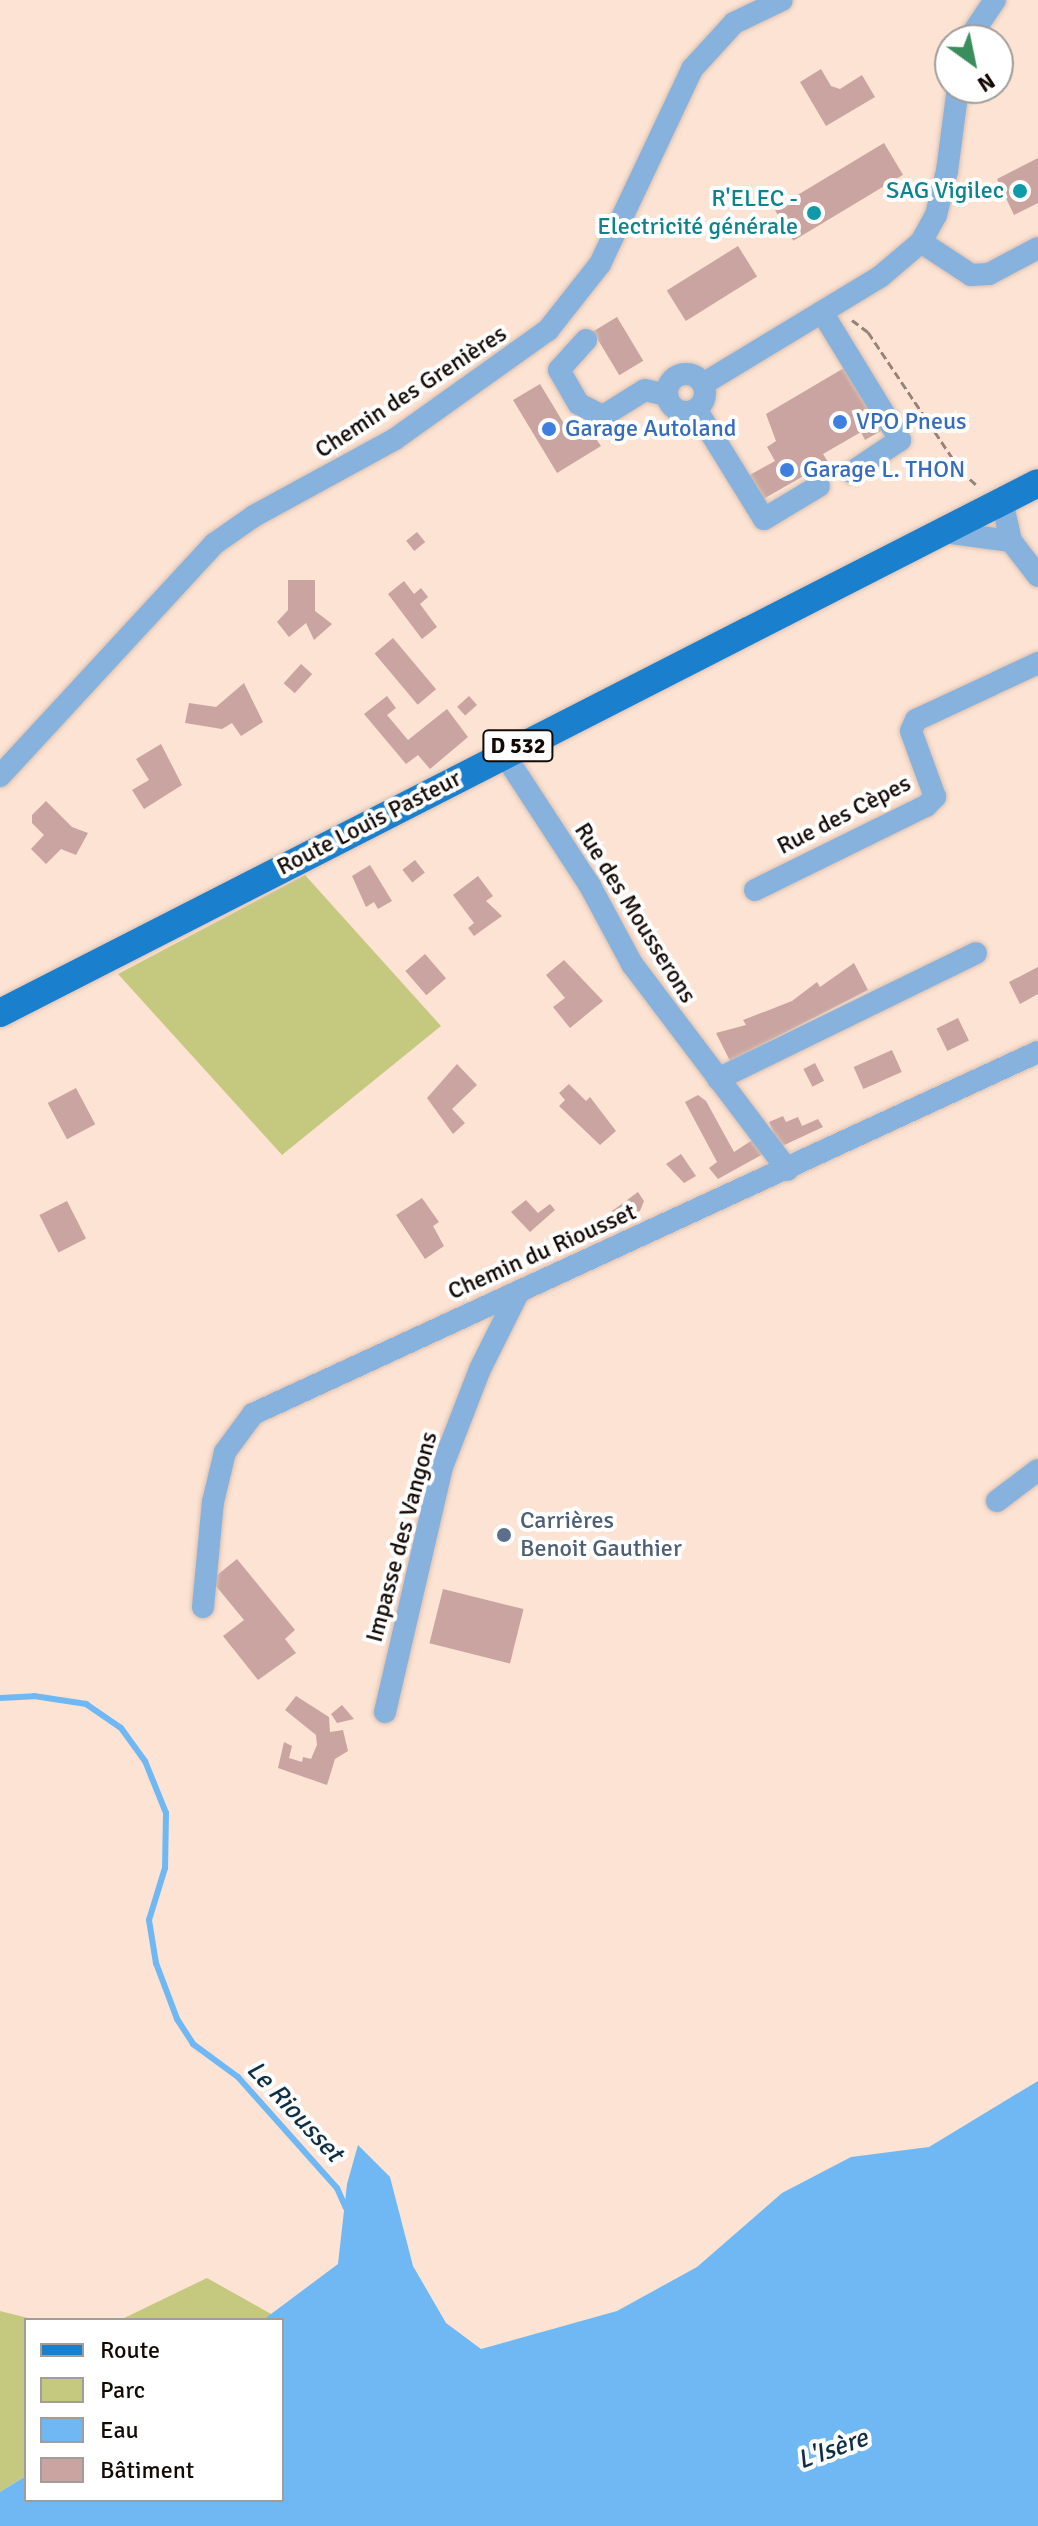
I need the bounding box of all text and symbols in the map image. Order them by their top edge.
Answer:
north arrow [934,24,1014,104]
text: N [972,67,1000,98]
place label: SAG Vigilec [886,177,1004,205]
marker: SAG Vigilec [1011,182,1029,200]
place label: R'ELEC - Electricité générale [597,185,798,241]
marker: R'ELEC - Electricité générale [805,204,823,222]
street label: Chemin des Grenières [310,319,512,465]
place label: VPO Pneus [856,408,967,436]
marker: VPO Pneus [831,413,849,431]
place label: Garage Autoland [565,415,737,443]
marker: Garage Autoland [540,420,558,438]
place label: Garage L. THON [803,456,965,484]
marker: Garage L. THON [778,461,796,479]
road number: D 532 [482,728,554,764]
street label: Route Louis Pasteur [272,764,466,882]
street label: Rue des Cèpes [772,769,916,861]
street label: Rue des Mousserons [568,818,702,1008]
street label: Chemin du Riousset [444,1198,640,1306]
street label: Impasse des Vangons [360,1429,444,1645]
place label: Carrières Benoit Gauthier [520,1507,682,1563]
marker: Carrières Benoit Gauthier [495,1526,513,1544]
water label: Le Riousset [239,2055,349,2169]
legend [24,2318,284,2502]
text: Route [100,2335,160,2365]
text: Parc [100,2375,145,2405]
text: Eau [100,2415,139,2445]
water label: L'Isère [793,2423,873,2477]
text: Bâtiment [100,2455,194,2485]

